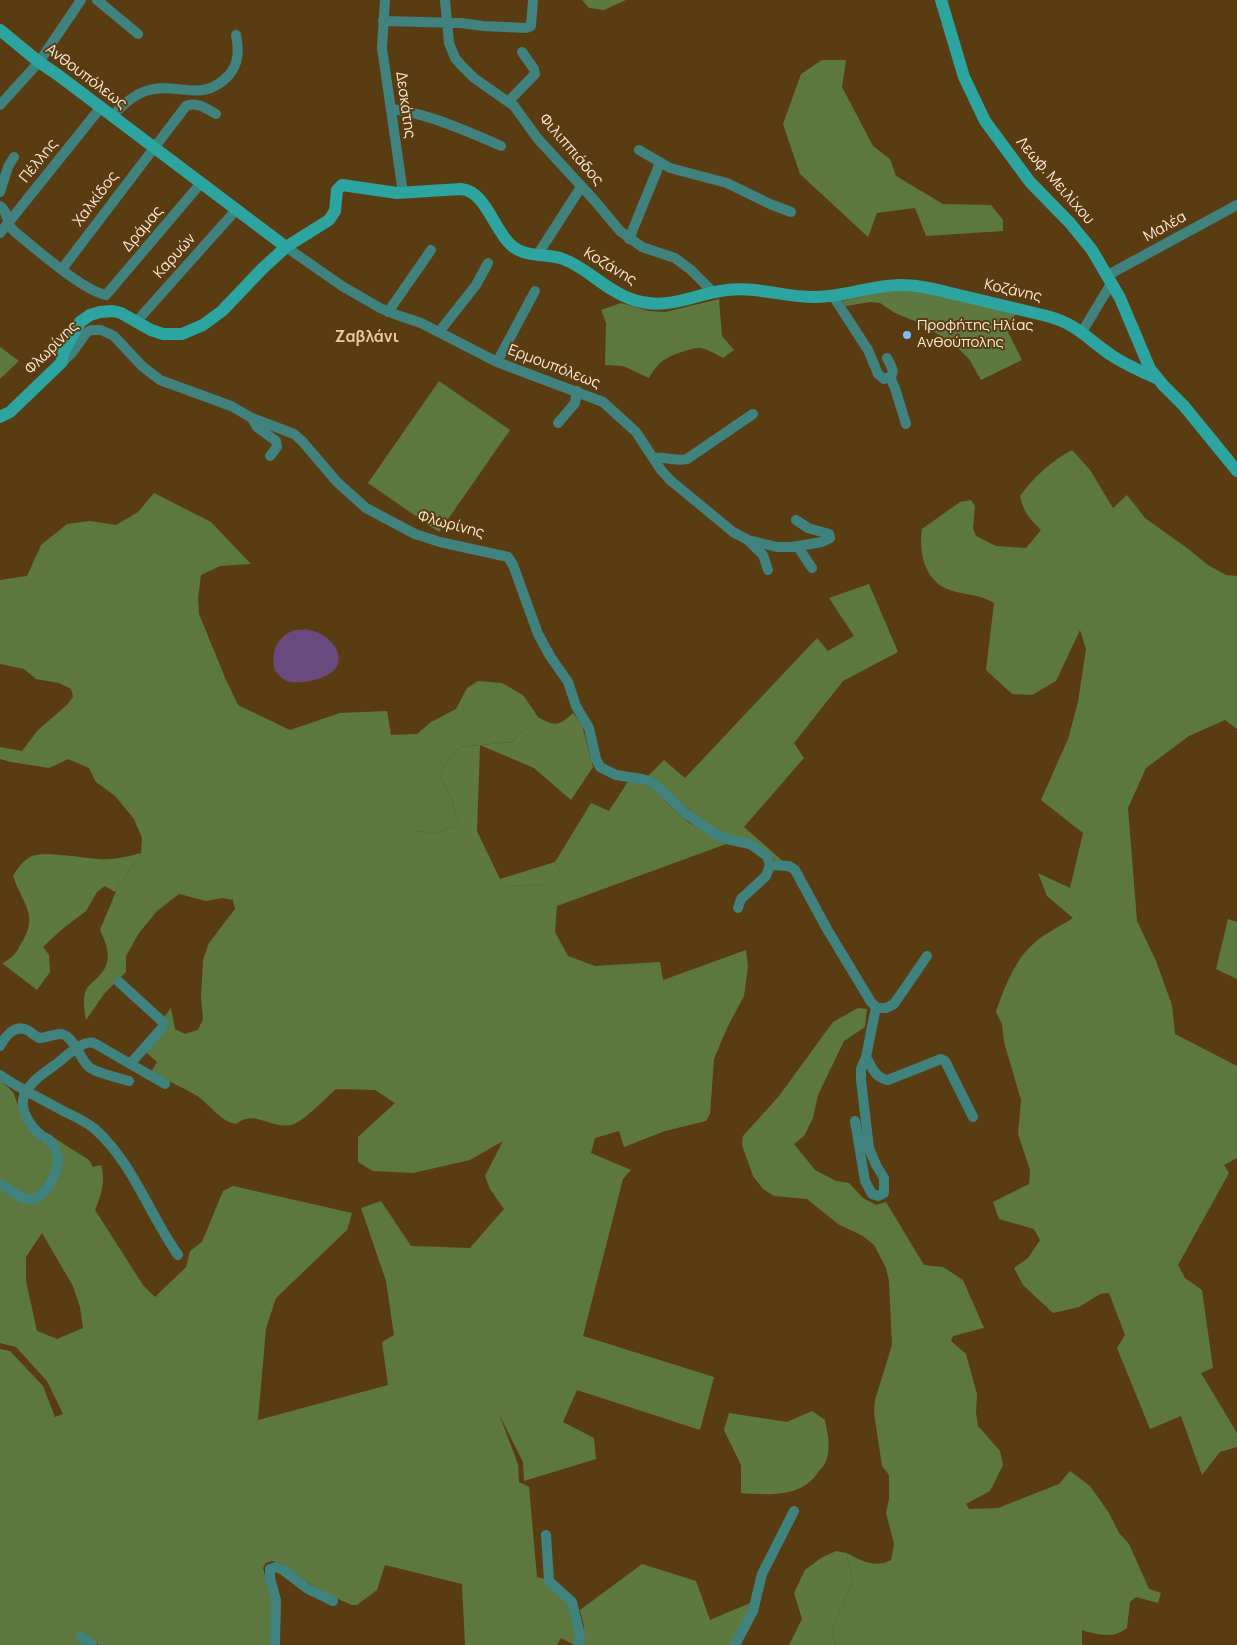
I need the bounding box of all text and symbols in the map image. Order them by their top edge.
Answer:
street label: Ανθουπόλεως [42,41,130,113]
street label: Δεσκάτης [391,70,419,140]
street label: Φιλιππιάδος [535,111,607,189]
street label: Λεωφ. Μειλίχου [1012,134,1098,228]
street label: Πέλλης [16,136,62,186]
street label: Χαλκίδος [69,168,123,230]
street label: Δράμας [119,202,167,256]
street label: Μαλέα [1140,208,1190,246]
street label: Καρυών [150,230,200,282]
street label: Κοζάνης [580,244,640,290]
street label: Κοζάνης [983,276,1043,306]
place label: Προφήτης Ηλίας Ανθούπολης [917,317,1034,352]
street label: Φλωρίνης [22,318,82,378]
district label: Ζαβλάνι [335,328,399,348]
marker: Προφήτης Ηλίας Ανθούπολης [901,329,913,341]
street label: Ερμουπόλεως [505,341,603,393]
street label: Φλωρίνης [416,507,486,543]

